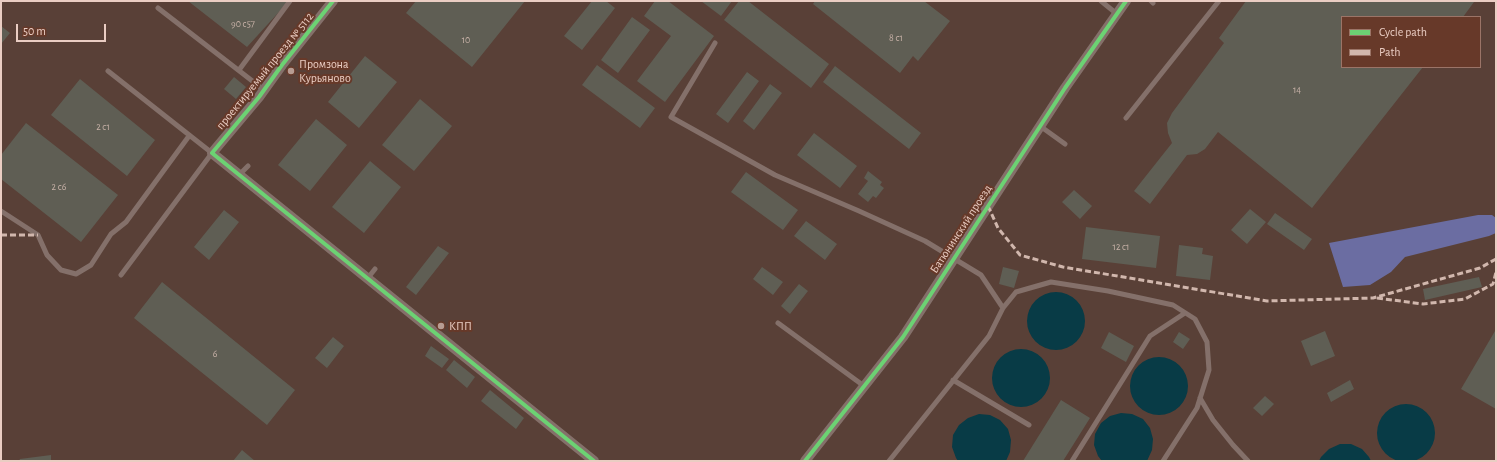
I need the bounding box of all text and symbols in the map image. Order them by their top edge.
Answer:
street label: проектируемый проезд № 5112 [213,9,317,133]
scale bar [18,16,108,42]
legend [1341,16,1481,68]
house number: 90 с57 [231,18,255,30]
text: 50 m [23,25,46,37]
text: Cycle path [1379,26,1427,38]
house number: 8 с1 [889,32,903,44]
house number: 10 [462,34,470,46]
text: Path [1379,46,1401,58]
place label: Промзона Курьяново [299,57,351,85]
marker: Промзона Курьяново [286,66,296,76]
house number: 14 [1293,84,1301,96]
house number: 2 с1 [96,121,110,133]
house number: 2 с6 [52,181,66,193]
street label: Батюнинский проезд [927,182,995,276]
house number: 12 с1 [1112,241,1130,253]
place label: КПП [449,319,472,333]
marker: КПП [436,321,446,331]
house number: 6 [213,348,217,360]

